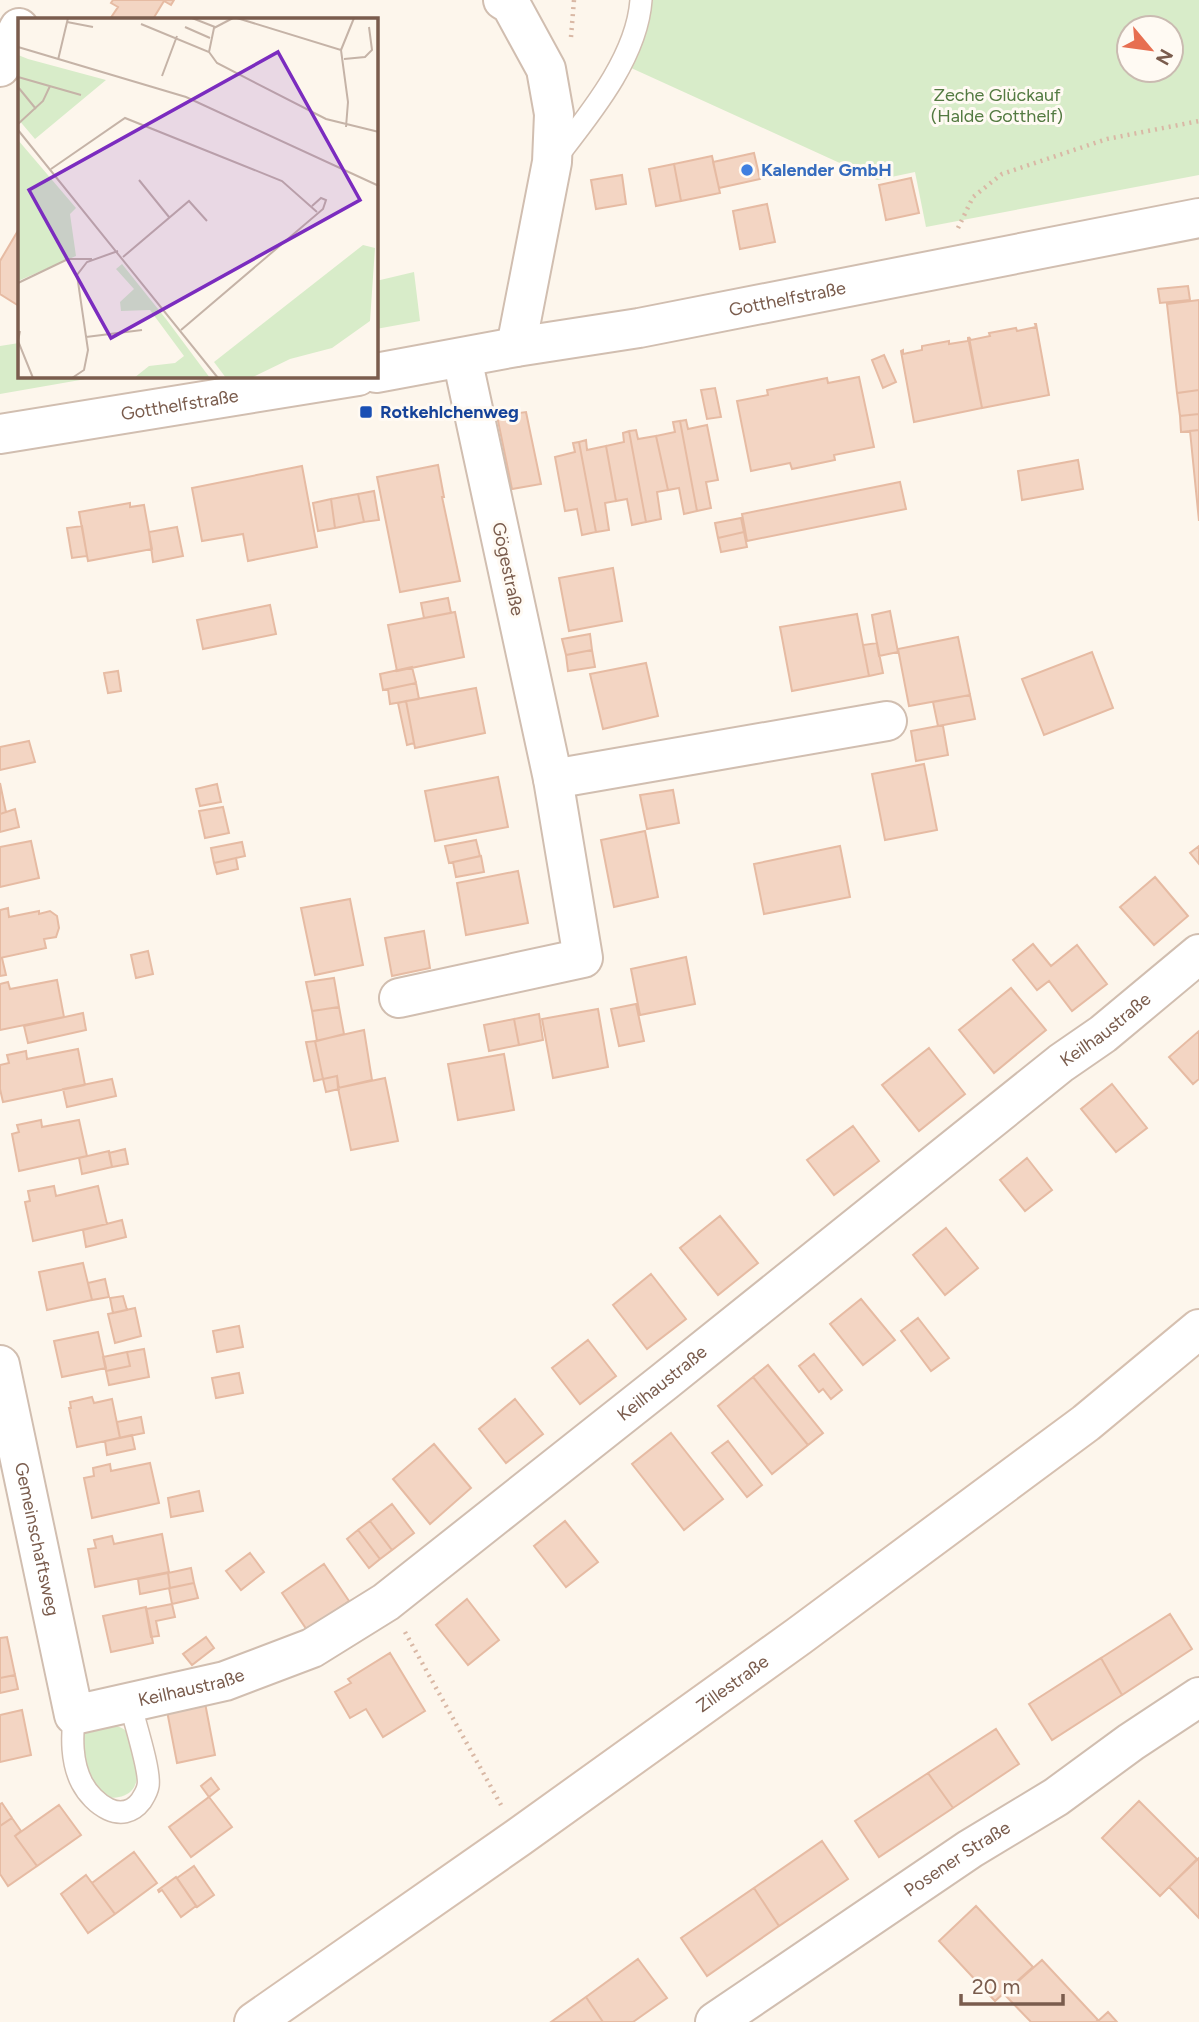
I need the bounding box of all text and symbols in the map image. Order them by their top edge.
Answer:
north arrow [1115,14,1185,84]
inset map [18,18,378,378]
text: N [1151,45,1178,69]
park label: Zeche Glückauf (Halde Gotthelf) [931,84,1063,127]
place label: Kalender GmbH [761,159,892,181]
marker: Kalender GmbH [739,162,755,178]
street label: Gotthelfstraße [727,277,848,321]
street label: Gotthelfstraße [119,385,240,425]
place label: Rotkehlchenweg [380,401,519,423]
marker: Rotkehlchenweg [358,404,374,420]
street label: Gögestraße [487,520,529,618]
street label: Keilhaustraße [1056,988,1155,1071]
street label: Keilhaustraße [613,1341,712,1426]
street label: Gemeinschaftsweg [10,1460,64,1618]
street label: Zillestraße [692,1650,773,1717]
street label: Keilhaustraße [136,1664,248,1711]
street label: Posener Straße [900,1816,1014,1902]
scale bar [961,1962,1062,2006]
text: 20 m [972,1974,1020,1999]

